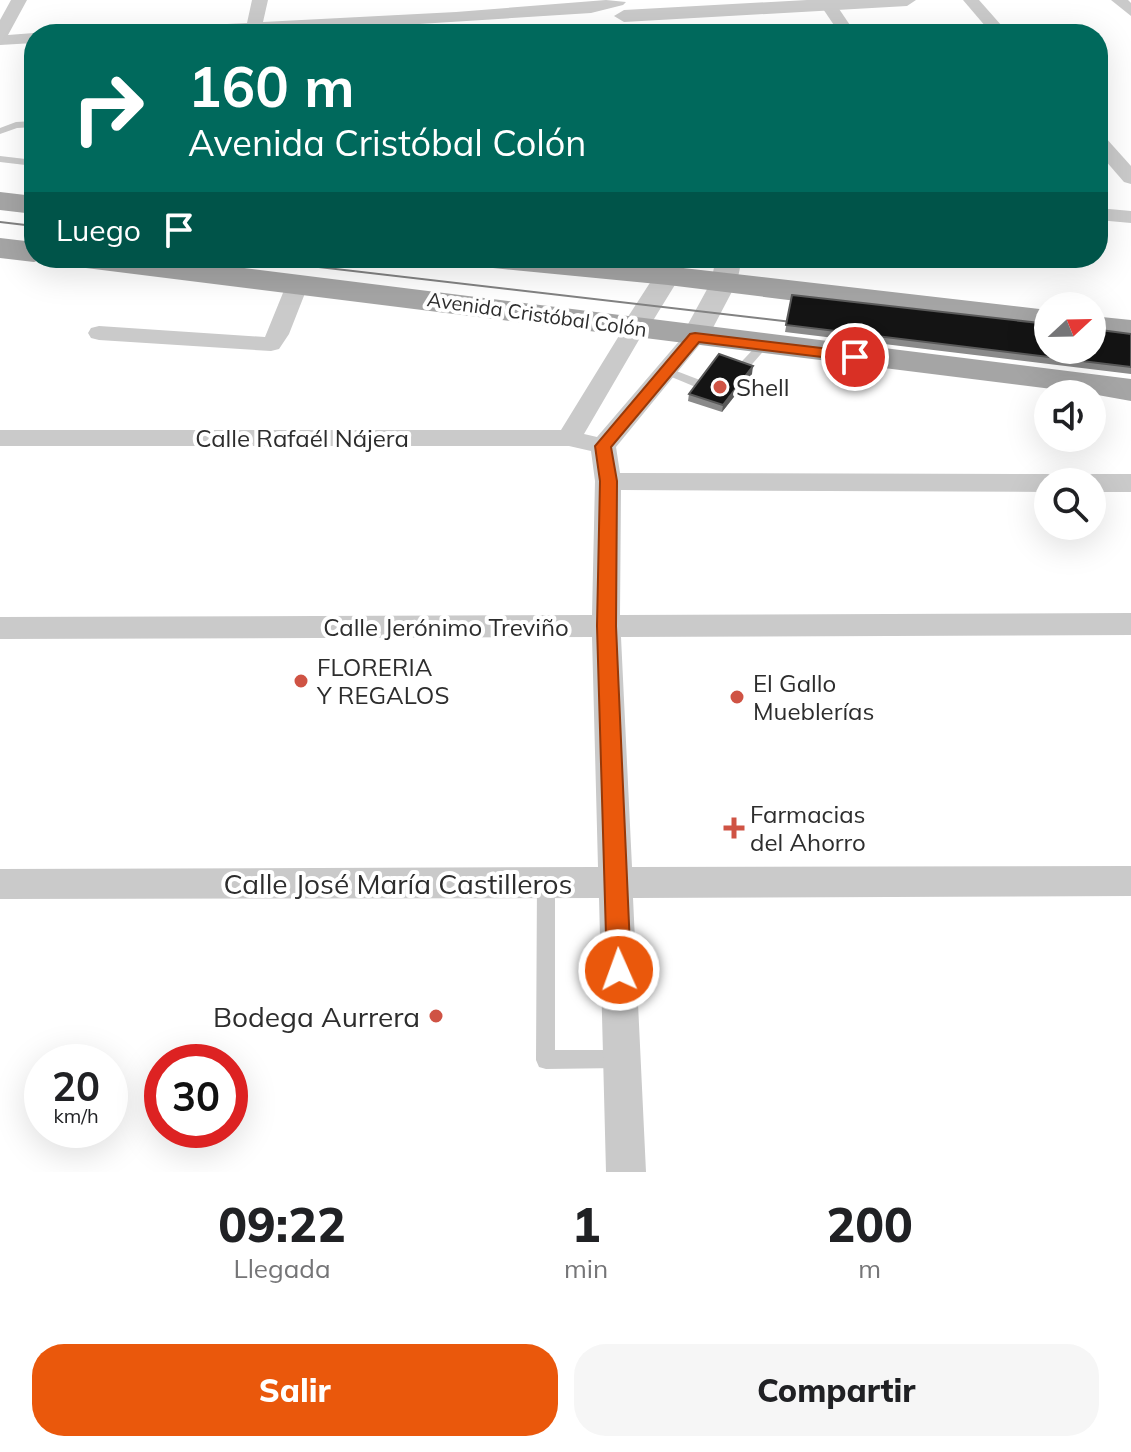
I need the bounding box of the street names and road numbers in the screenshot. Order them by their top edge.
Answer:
street label: Avenida Cristóbal Colón [426,286,648,342]
street label: Calle Rafaél Nájera [195,423,409,453]
street label: Calle Jerónimo Treviño [323,612,569,642]
street label: Calle José María Castilleros [224,866,572,901]

